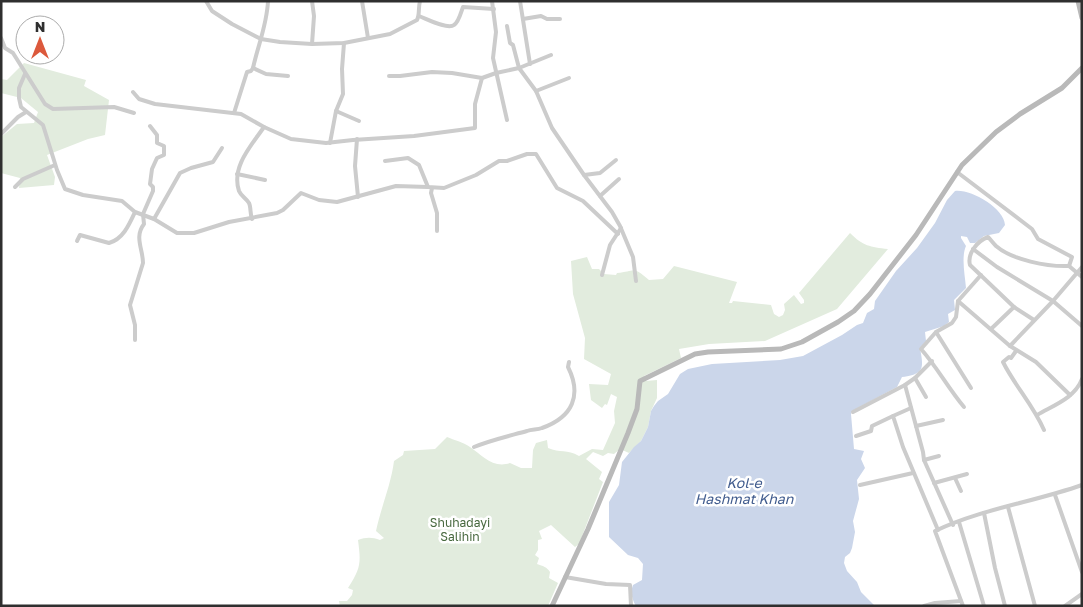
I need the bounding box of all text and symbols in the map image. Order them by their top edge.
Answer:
north arrow [15,15,65,65]
text: N [35,18,45,35]
water label: Kol-e Hashmat Khan [695,474,795,507]
park label: Shuhadayi Salihin [430,515,490,544]

